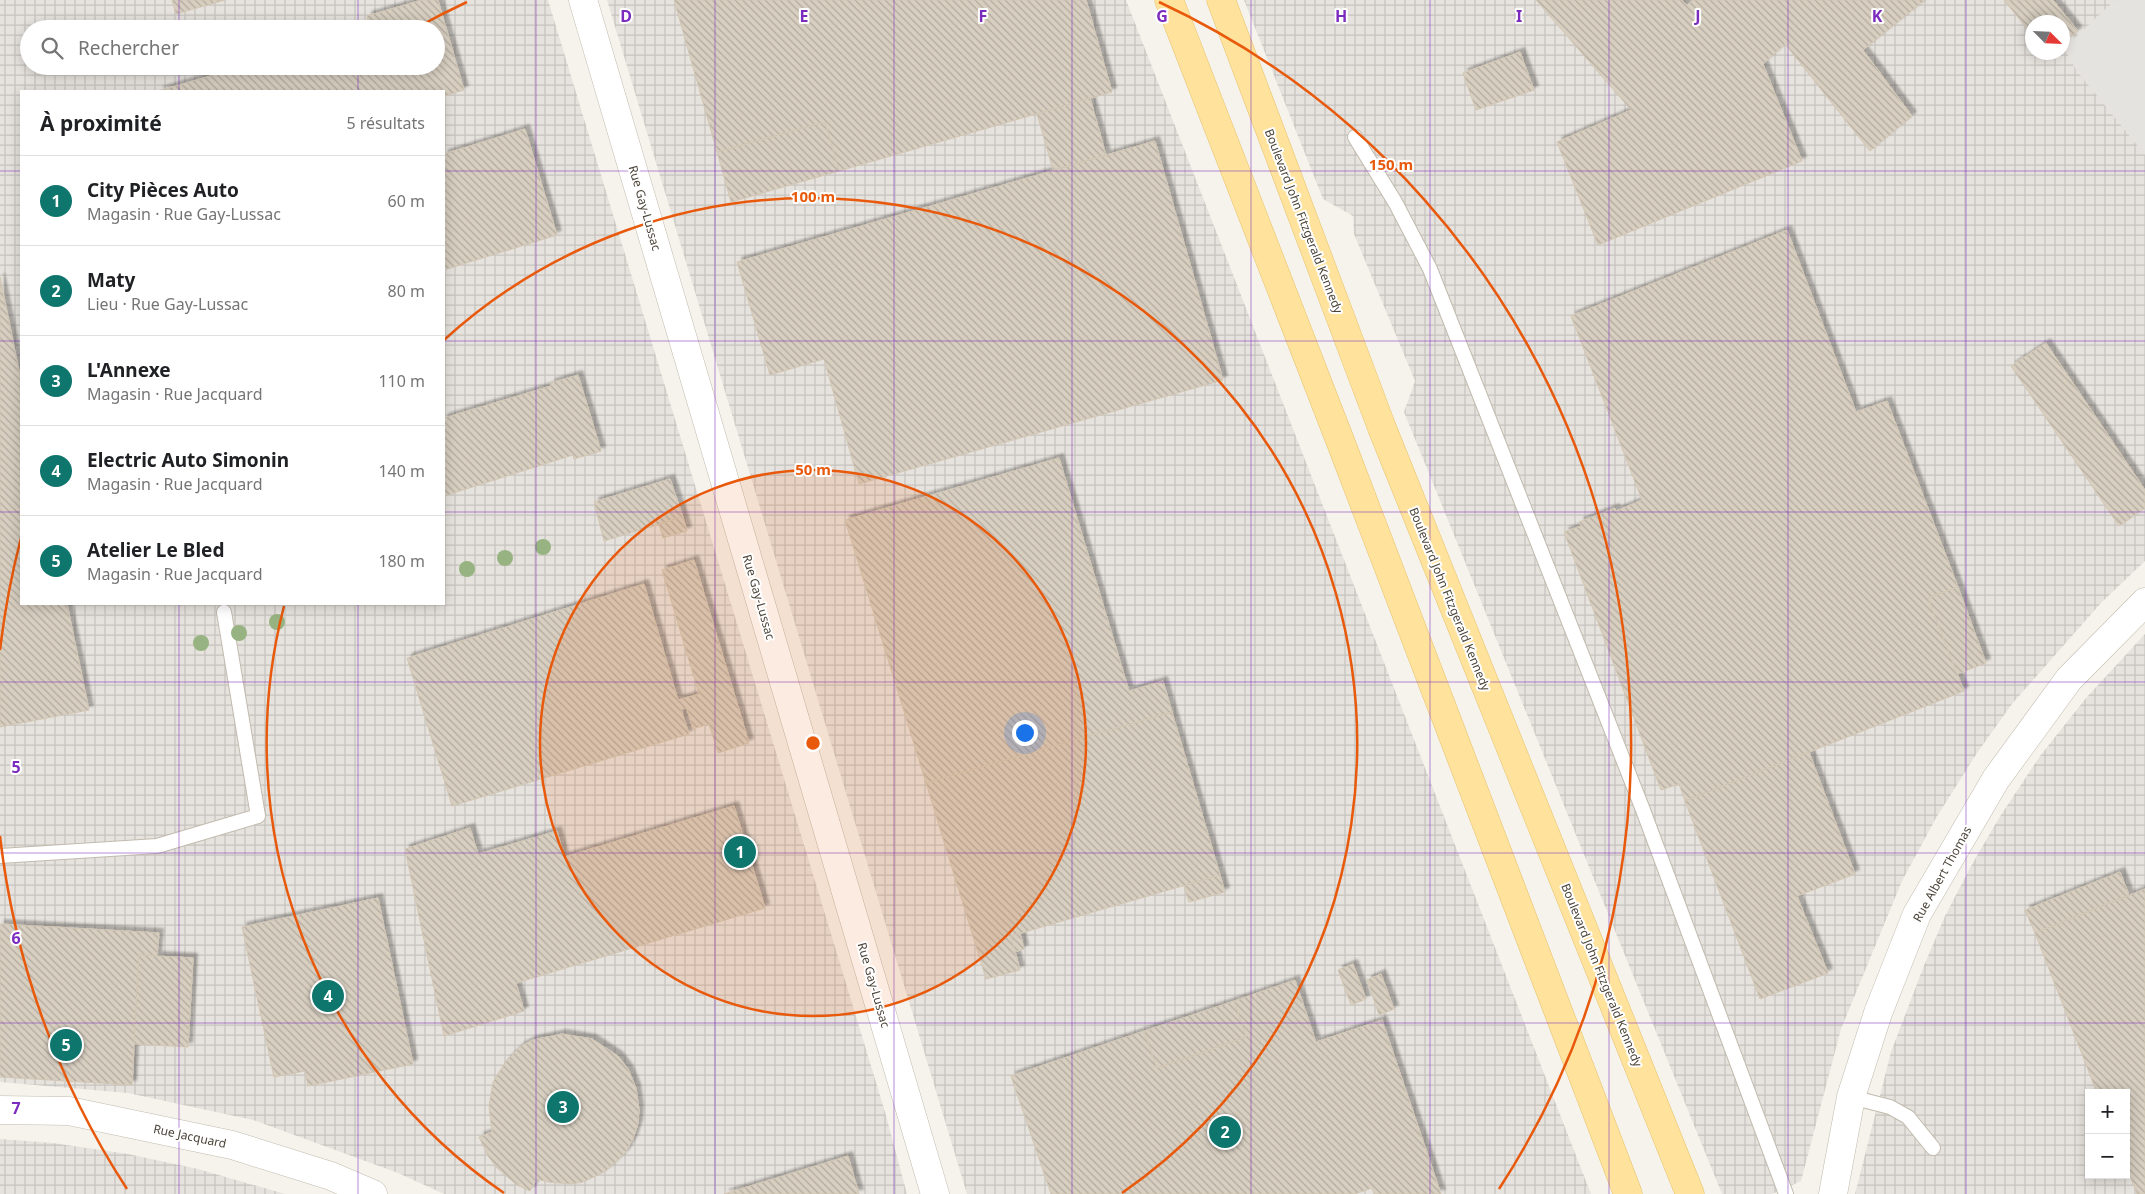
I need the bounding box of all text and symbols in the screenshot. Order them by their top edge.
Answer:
text: D [620,5,632,27]
text: E [800,5,809,27]
text: F [979,5,987,27]
text: G [1156,5,1168,27]
text: H [1335,5,1347,27]
text: I [1516,5,1522,27]
text: J [1693,5,1701,27]
text: K [1872,5,1883,27]
north arrow [2025,15,2070,60]
search box [20,20,445,75]
icon: search [38,34,66,62]
text: Rechercher [78,35,179,61]
text: À proximité [40,109,162,137]
text: 5 résultats [347,112,425,134]
street label: Boulevard John Fitzgerald Kennedy [1261,126,1347,317]
text: 150 m [1369,154,1413,174]
street label: Rue Gay-Lussac [625,163,665,253]
text: City Pièces Auto [87,177,239,203]
text: 100 m [791,186,835,206]
text: 1 [51,190,61,212]
text: 60 m [388,190,425,212]
text: Magasin · Rue Gay-Lussac [87,203,281,225]
text: Maty [87,267,135,293]
text: 2 [51,280,61,302]
text: 80 m [388,280,425,302]
text: Lieu · Rue Gay-Lussac [87,293,248,315]
text: L'Annexe [87,357,171,383]
text: 3 [51,370,61,392]
text: 110 m [378,370,425,392]
text: Magasin · Rue Jacquard [87,383,262,405]
text: Electric Auto Simonin [87,447,289,473]
text: 50 m [795,459,831,479]
text: 4 [51,460,61,482]
text: 140 m [378,460,425,482]
text: Magasin · Rue Jacquard [87,473,262,495]
street label: Boulevard John Fitzgerald Kennedy [1405,505,1495,694]
text: Atelier Le Bled [87,537,224,563]
text: 5 [51,550,61,572]
text: 180 m [378,550,425,572]
street label: Rue Gay-Lussac [739,552,779,642]
text: Magasin · Rue Jacquard [87,563,262,585]
your location [1012,720,1038,746]
centre of rings [804,734,822,752]
text: 5 [11,756,21,778]
street label: Rue Albert Thomas [1909,823,1976,925]
pin: 1 [724,833,756,871]
street label: Boulevard John Fitzgerald Kennedy [1557,881,1647,1070]
text: 6 [11,927,21,949]
street label: Rue Gay-Lussac [854,940,894,1030]
pin: 4 [312,977,344,1015]
pin: 5 [50,1026,82,1064]
pin: 3 [547,1088,579,1126]
map controls [2085,1089,2130,1179]
button: + [2085,1089,2130,1134]
text: 7 [11,1097,21,1119]
pin: 2 [1209,1113,1241,1151]
street label: Rue Jacquard [152,1120,228,1152]
button: − [2085,1134,2130,1179]

